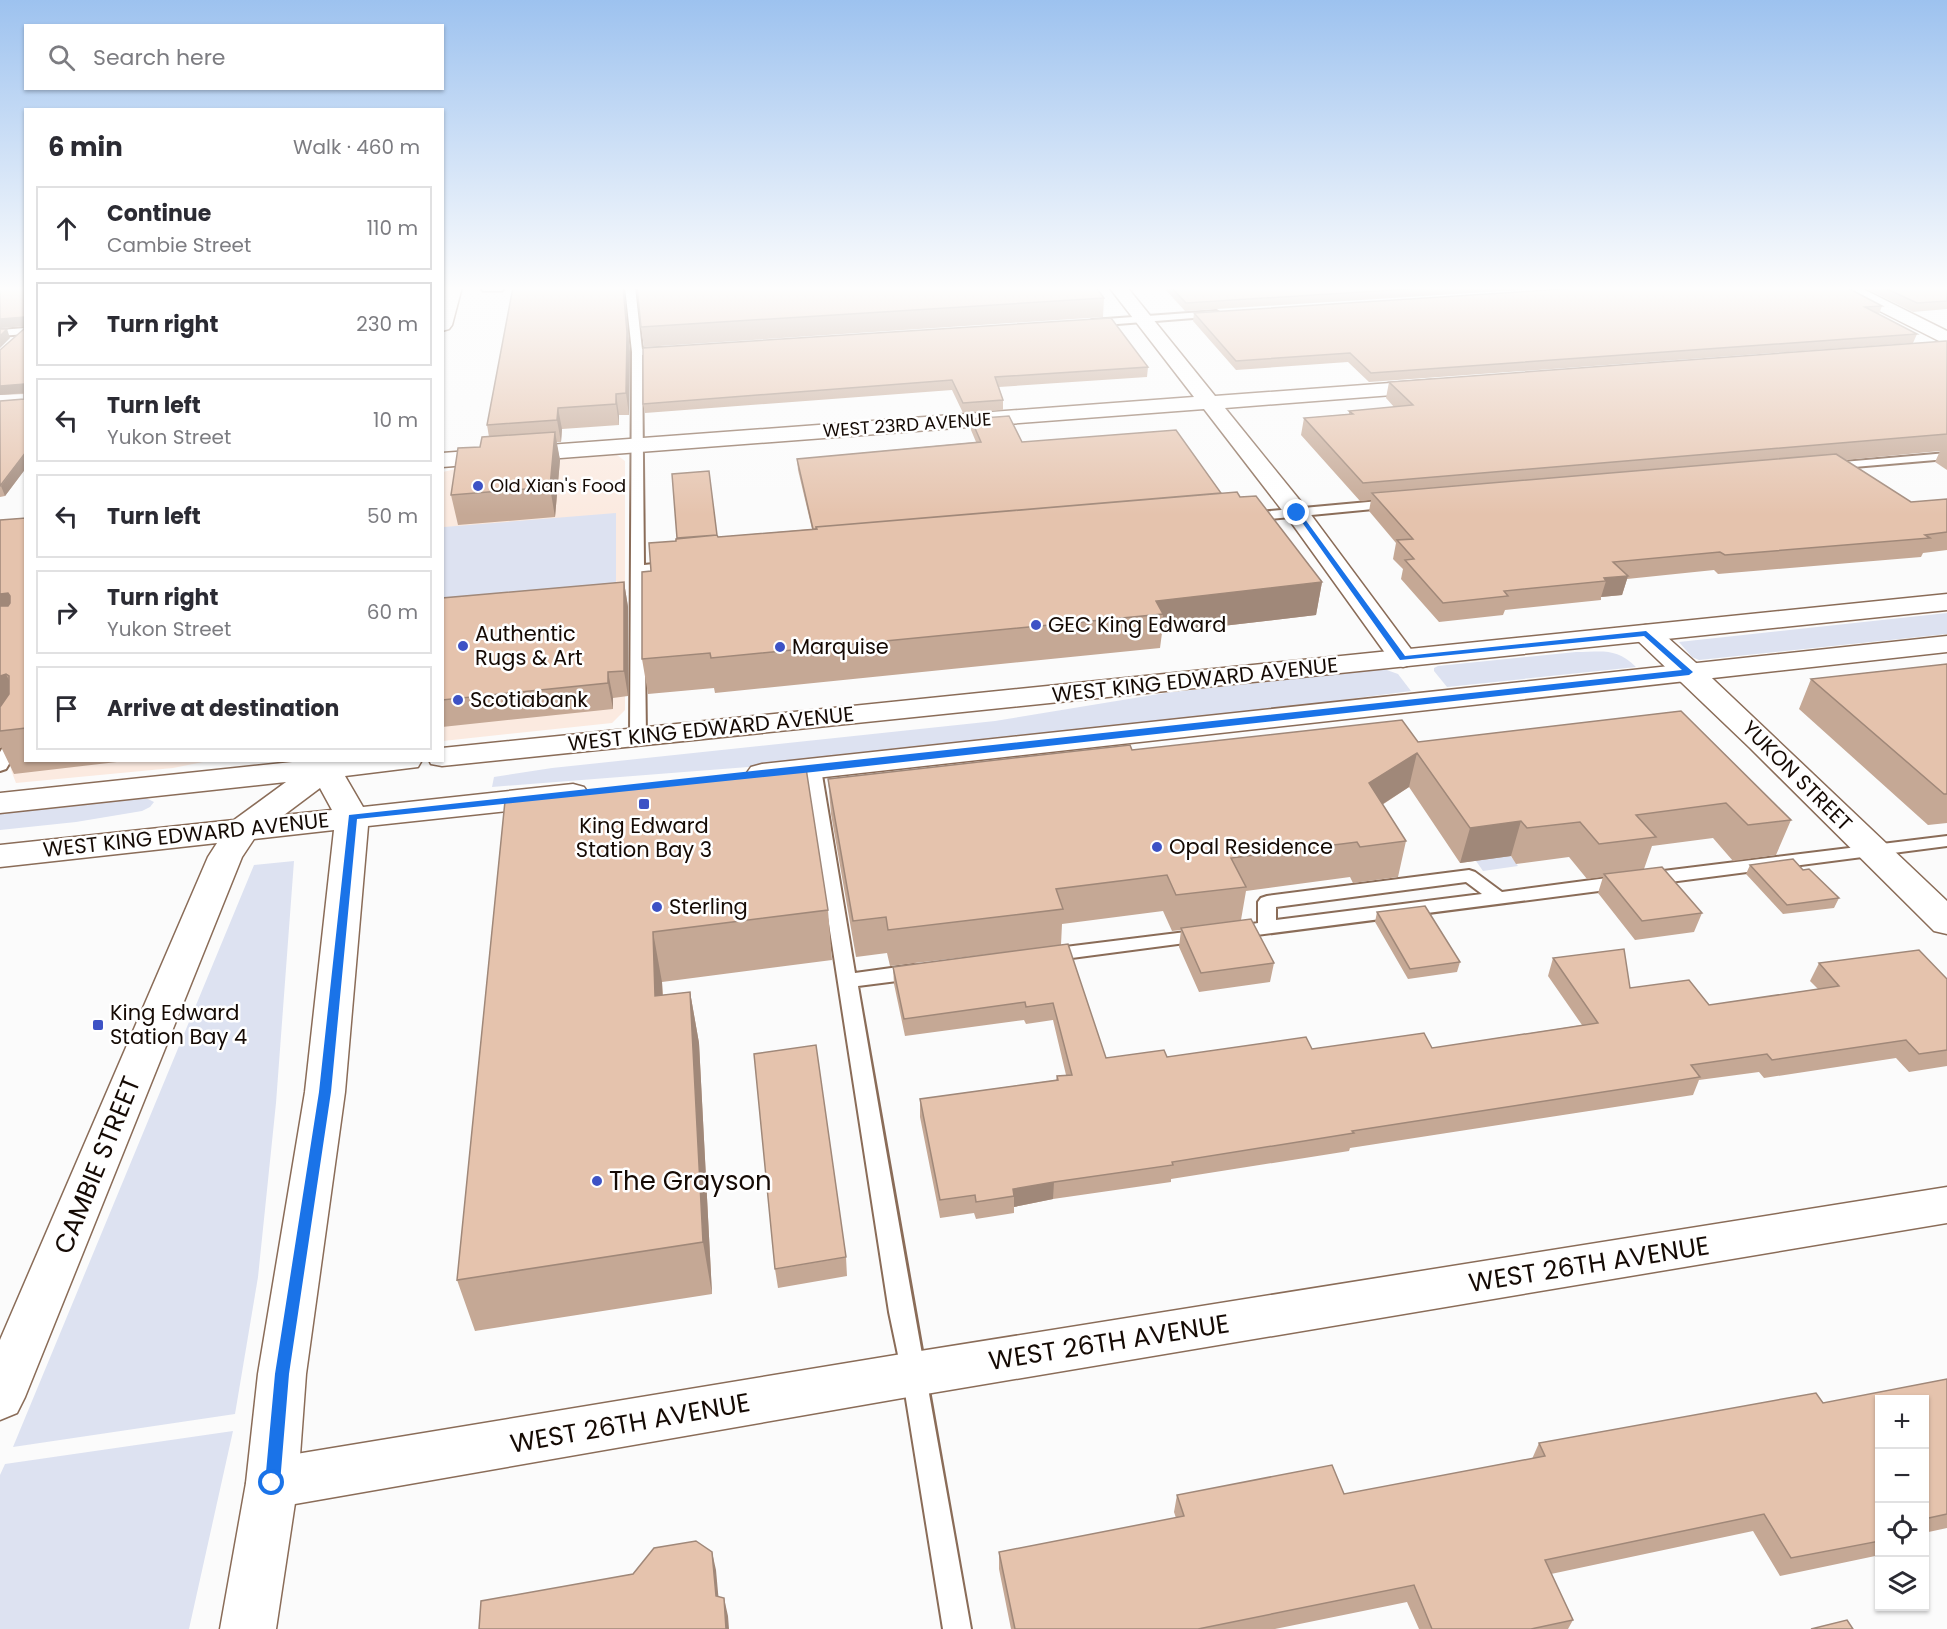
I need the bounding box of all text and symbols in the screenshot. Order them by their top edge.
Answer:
search box [24,24,444,90]
icon: search [45,41,78,74]
text: Search here [93,42,226,73]
text: 6 min [48,129,123,165]
text: Walk · 460 m [293,133,420,161]
text: Continue [107,198,211,229]
icon: ahead [50,212,83,245]
text: 110 m [367,214,418,242]
text: Cambie Street [107,231,251,259]
icon: right [50,308,83,341]
text: Turn right [107,309,218,340]
text: 230 m [356,310,418,338]
text: Turn left [107,390,201,421]
icon: left [50,404,83,437]
text: 10 m [373,406,418,434]
street label: WEST 23RD AVENUE [822,406,992,443]
text: Yukon Street [107,423,231,451]
place label: Old Xian's Food [490,473,626,498]
marker: Old Xian's Food [471,479,485,493]
route end [1283,499,1309,525]
icon: left [50,500,83,533]
text: Turn left [107,501,201,532]
text: 50 m [367,502,418,530]
text: Turn right [107,582,218,613]
icon: right [50,596,83,629]
text: 60 m [367,598,418,626]
place label: GEC King Edward [1048,610,1226,639]
text: Yukon Street [107,615,231,643]
marker: GEC King Edward [1029,618,1043,632]
place label: Authentic Rugs & Art [475,619,583,672]
place label: Marquise [792,632,889,661]
marker: Authentic Rugs & Art [456,639,470,653]
marker: Marquise [773,640,787,654]
street label: WEST KING EDWARD AVENUE [1051,650,1339,709]
place label: Scotiabank [470,685,588,714]
icon: arrive [50,692,83,725]
text: Arrive at destination [107,693,339,724]
marker: Scotiabank [451,693,465,707]
street label: WEST KING EDWARD AVENUE [567,699,855,758]
street label: YUKON STREET [1736,714,1859,837]
marker: King Edward Station Bay 3 [637,797,651,811]
street label: WEST KING EDWARD AVENUE [42,805,330,864]
place label: King Edward Station Bay 3 [576,811,712,864]
place label: Opal Residence [1169,832,1333,861]
marker: Opal Residence [1150,840,1164,854]
place label: Sterling [669,892,748,921]
marker: Sterling [650,900,664,914]
place label: King Edward Station Bay 4 [110,998,247,1051]
marker: King Edward Station Bay 4 [91,1018,105,1032]
street label: CAMBIE STREET [45,1071,149,1259]
place label: The Grayson [609,1163,772,1199]
marker: The Grayson [590,1174,604,1188]
street label: WEST 26TH AVENUE [1466,1227,1712,1301]
street label: WEST 26TH AVENUE [986,1305,1232,1379]
street label: WEST 26TH AVENUE [507,1384,753,1462]
map controls [1875,1395,1929,1611]
button: + [1875,1395,1929,1449]
button: − [1875,1449,1929,1503]
route start [258,1469,284,1495]
button: locate [1875,1503,1929,1557]
button: layers [1875,1557,1929,1611]

